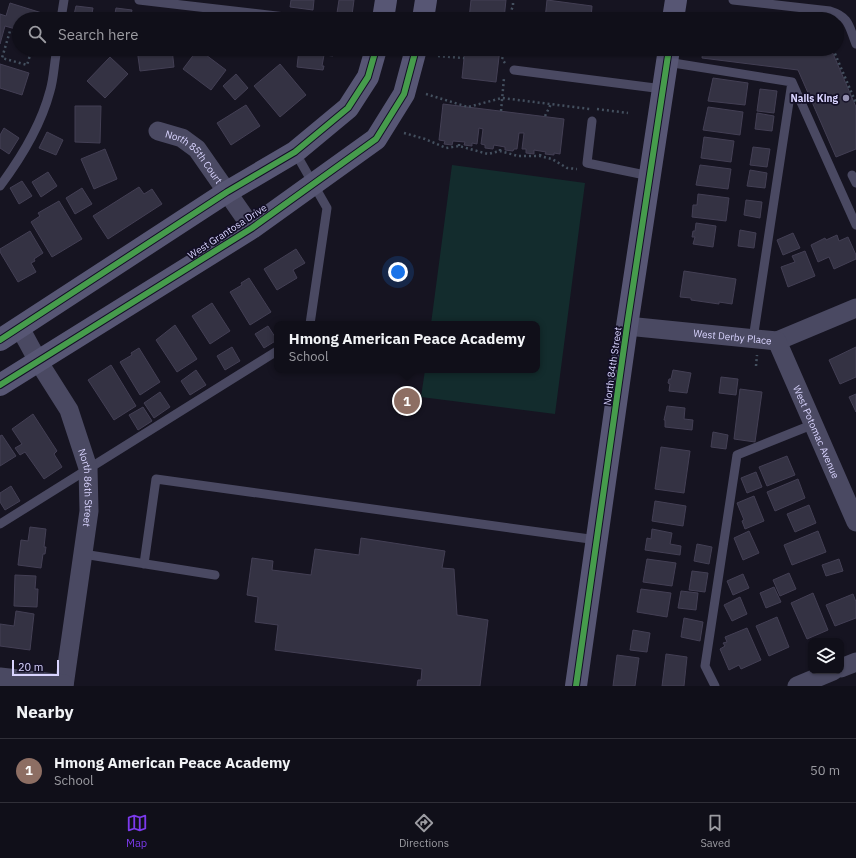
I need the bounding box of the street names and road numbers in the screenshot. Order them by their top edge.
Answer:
street label: North 85th Court [164,127,225,187]
street label: West Grantosa Drive [185,201,270,262]
street label: North 84th Street [601,326,624,406]
street label: West Derby Place [693,327,773,347]
street label: West Potomac Avenue [790,383,842,481]
street label: North 86th Street [75,447,95,528]

